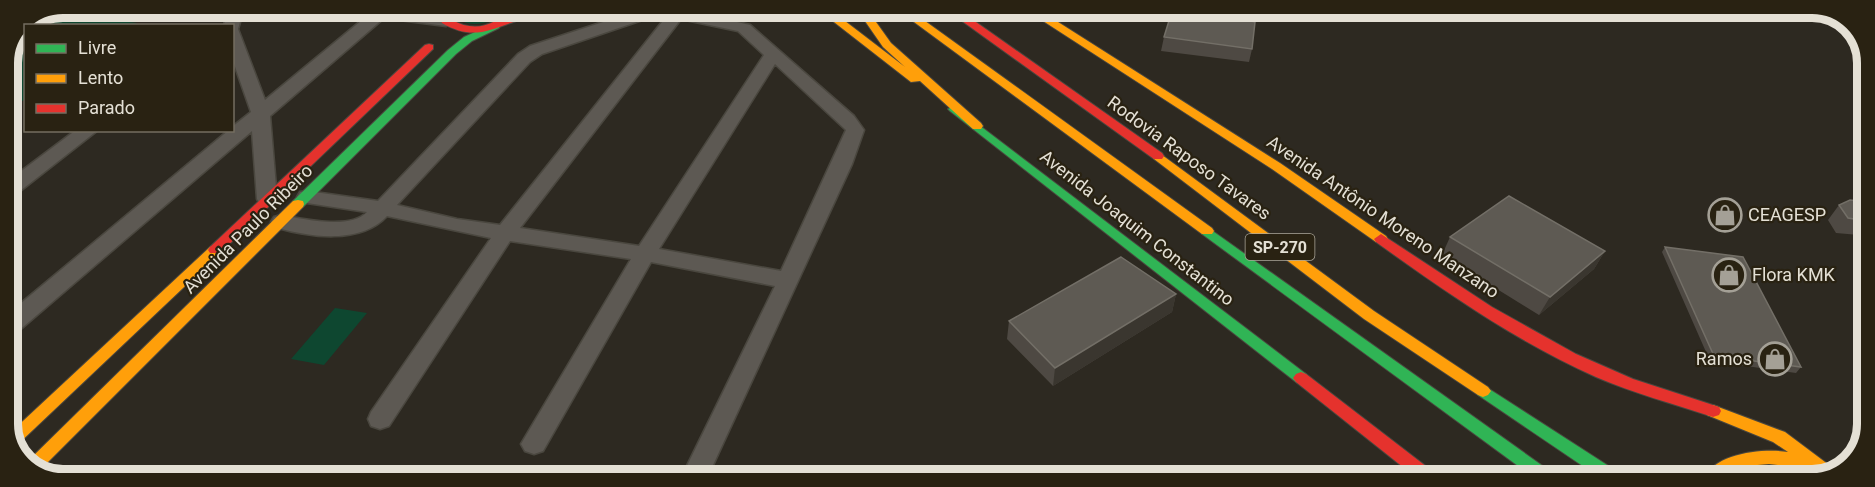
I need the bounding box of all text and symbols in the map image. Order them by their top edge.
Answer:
legend [24,24,234,132]
text: Livre [78,37,116,58]
text: Lento [78,67,123,88]
street label: Rodovia Raposo Tavares [1104,91,1275,224]
text: Parado [78,97,135,118]
street label: Avenida Antônio Moreno Manzano [1263,131,1503,302]
street label: Avenida Joaquim Constantino [1036,145,1238,310]
street label: Avenida Paulo Ribeiro [179,160,317,298]
shop icon: CEAGESP [1707,197,1743,233]
place label: CEAGESP [1748,204,1826,225]
road number: SP-270 [1246,234,1314,260]
shop icon: Flora KMK [1711,257,1747,293]
place label: Flora KMK [1752,264,1836,285]
shop icon: Ramos [1757,341,1793,377]
place label: Ramos [1696,348,1752,369]

